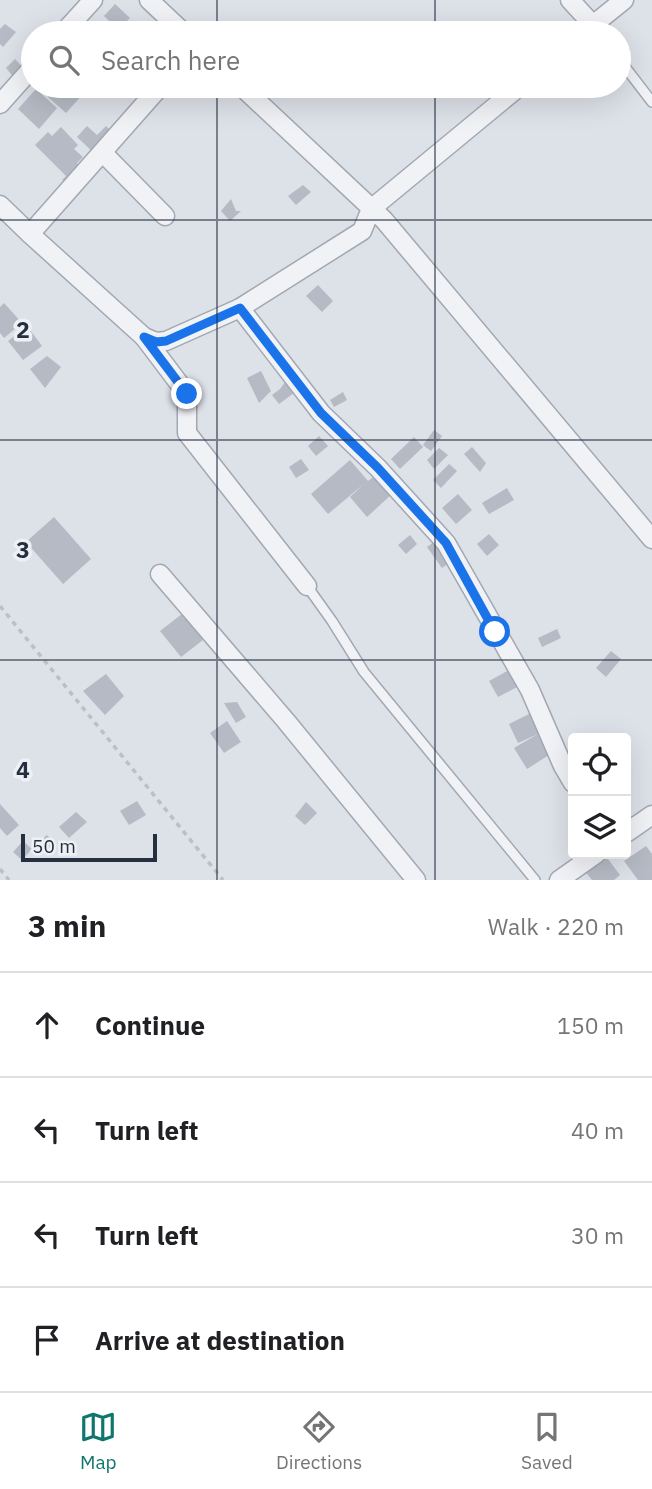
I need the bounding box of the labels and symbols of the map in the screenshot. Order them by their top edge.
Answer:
text: 2 [16,314,30,344]
route end [171,378,202,409]
text: 3 [16,534,30,564]
route start [479,616,510,647]
text: 4 [16,754,30,784]
scale bar [21,831,158,863]

